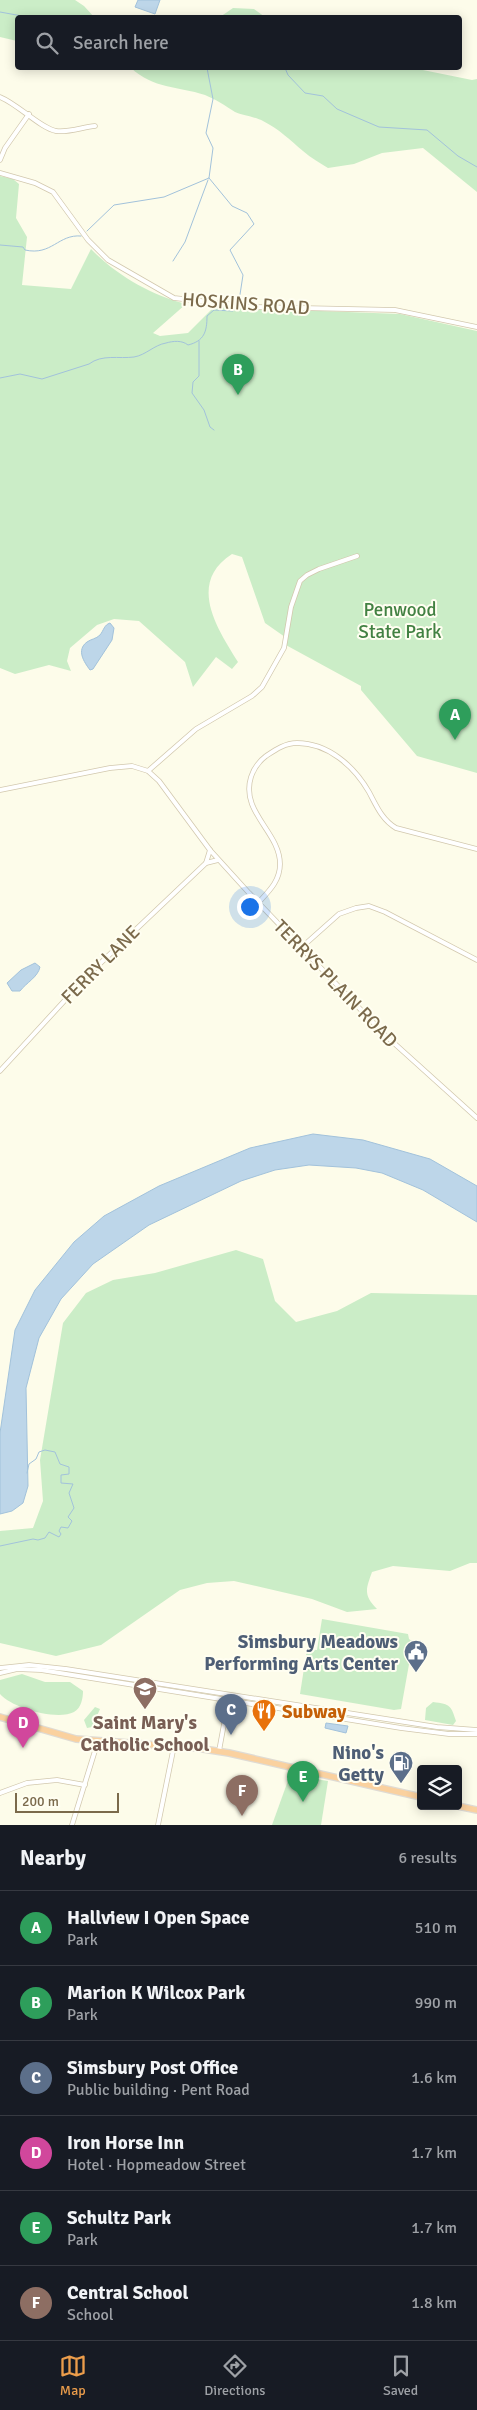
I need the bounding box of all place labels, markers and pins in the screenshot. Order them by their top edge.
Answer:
pin: B [222,354,254,395]
pin: A [439,699,471,740]
place label: Simsbury Meadows Performing Arts Center [204,1630,398,1676]
public building icon: Simsbury Meadows Performing Arts Center [403,1639,429,1673]
school or university icon: Saint Mary's Catholic School [132,1676,158,1710]
pin: C [215,1694,247,1735]
restaurant icon: Subway [251,1698,277,1732]
place label: Subway [282,1700,347,1724]
pin: D [7,1707,39,1748]
place label: Saint Mary's Catholic School [81,1711,209,1757]
place label: Nino's Getty [332,1741,385,1787]
fuel station icon: Nino's Getty [388,1750,414,1784]
pin: E [287,1761,319,1802]
pin: F [226,1775,258,1816]

